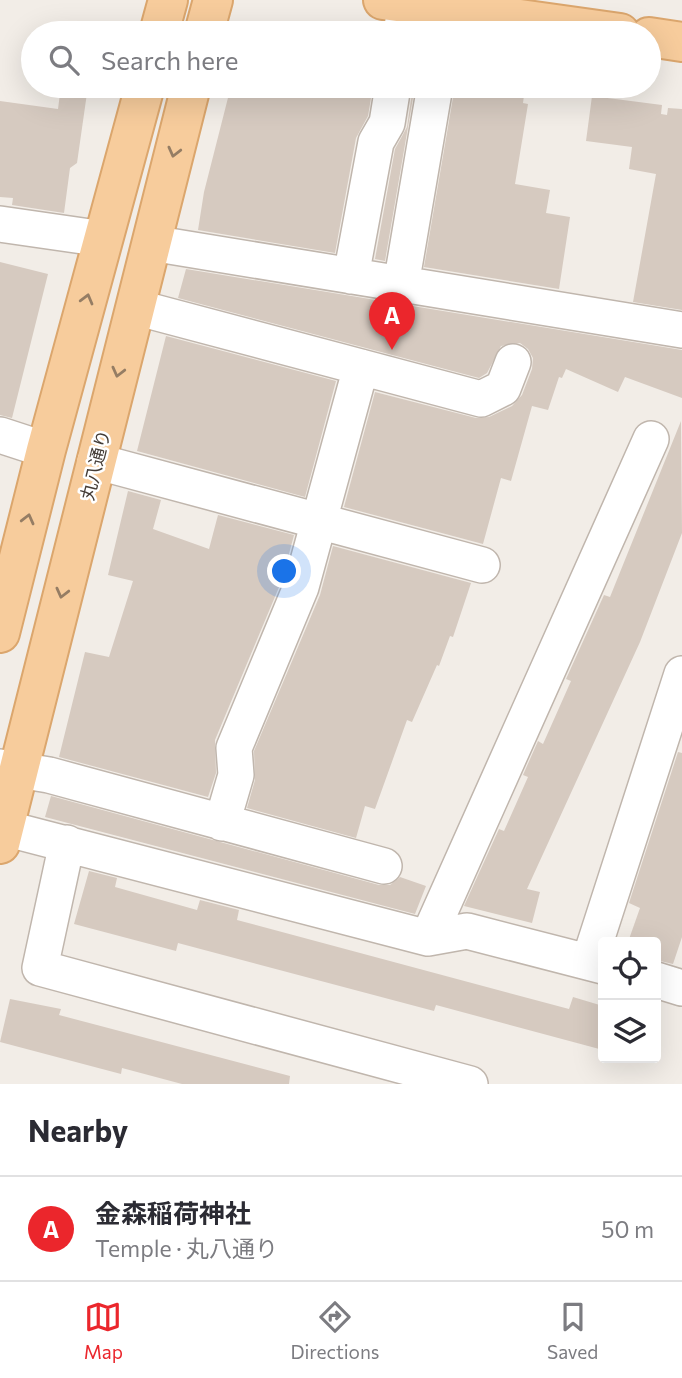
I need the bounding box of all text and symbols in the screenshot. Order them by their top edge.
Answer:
search box [21,21,661,98]
icon: search [45,41,83,79]
text: Search here [101,44,239,75]
one-way arrow [168,146,182,158]
pin: A [369,292,415,350]
one-way arrow [79,294,93,306]
one-way arrow [112,366,126,378]
street label: 丸八通り [76,427,114,503]
one-way arrow [20,513,34,525]
your location [267,554,301,588]
one-way arrow [56,587,70,599]
map controls [598,937,661,1063]
button: locate [598,937,661,1000]
button: layers [598,1000,661,1063]
text: Nearby [28,1111,128,1148]
text: 金森稲荷神社 [95,1197,251,1228]
text: A [43,1215,59,1243]
text: 50 m [601,1215,654,1243]
text: Temple · 丸八通り [95,1234,278,1262]
tab: Map [84,1298,123,1363]
tab: Directions [290,1298,380,1363]
tab: Saved [547,1298,598,1363]

